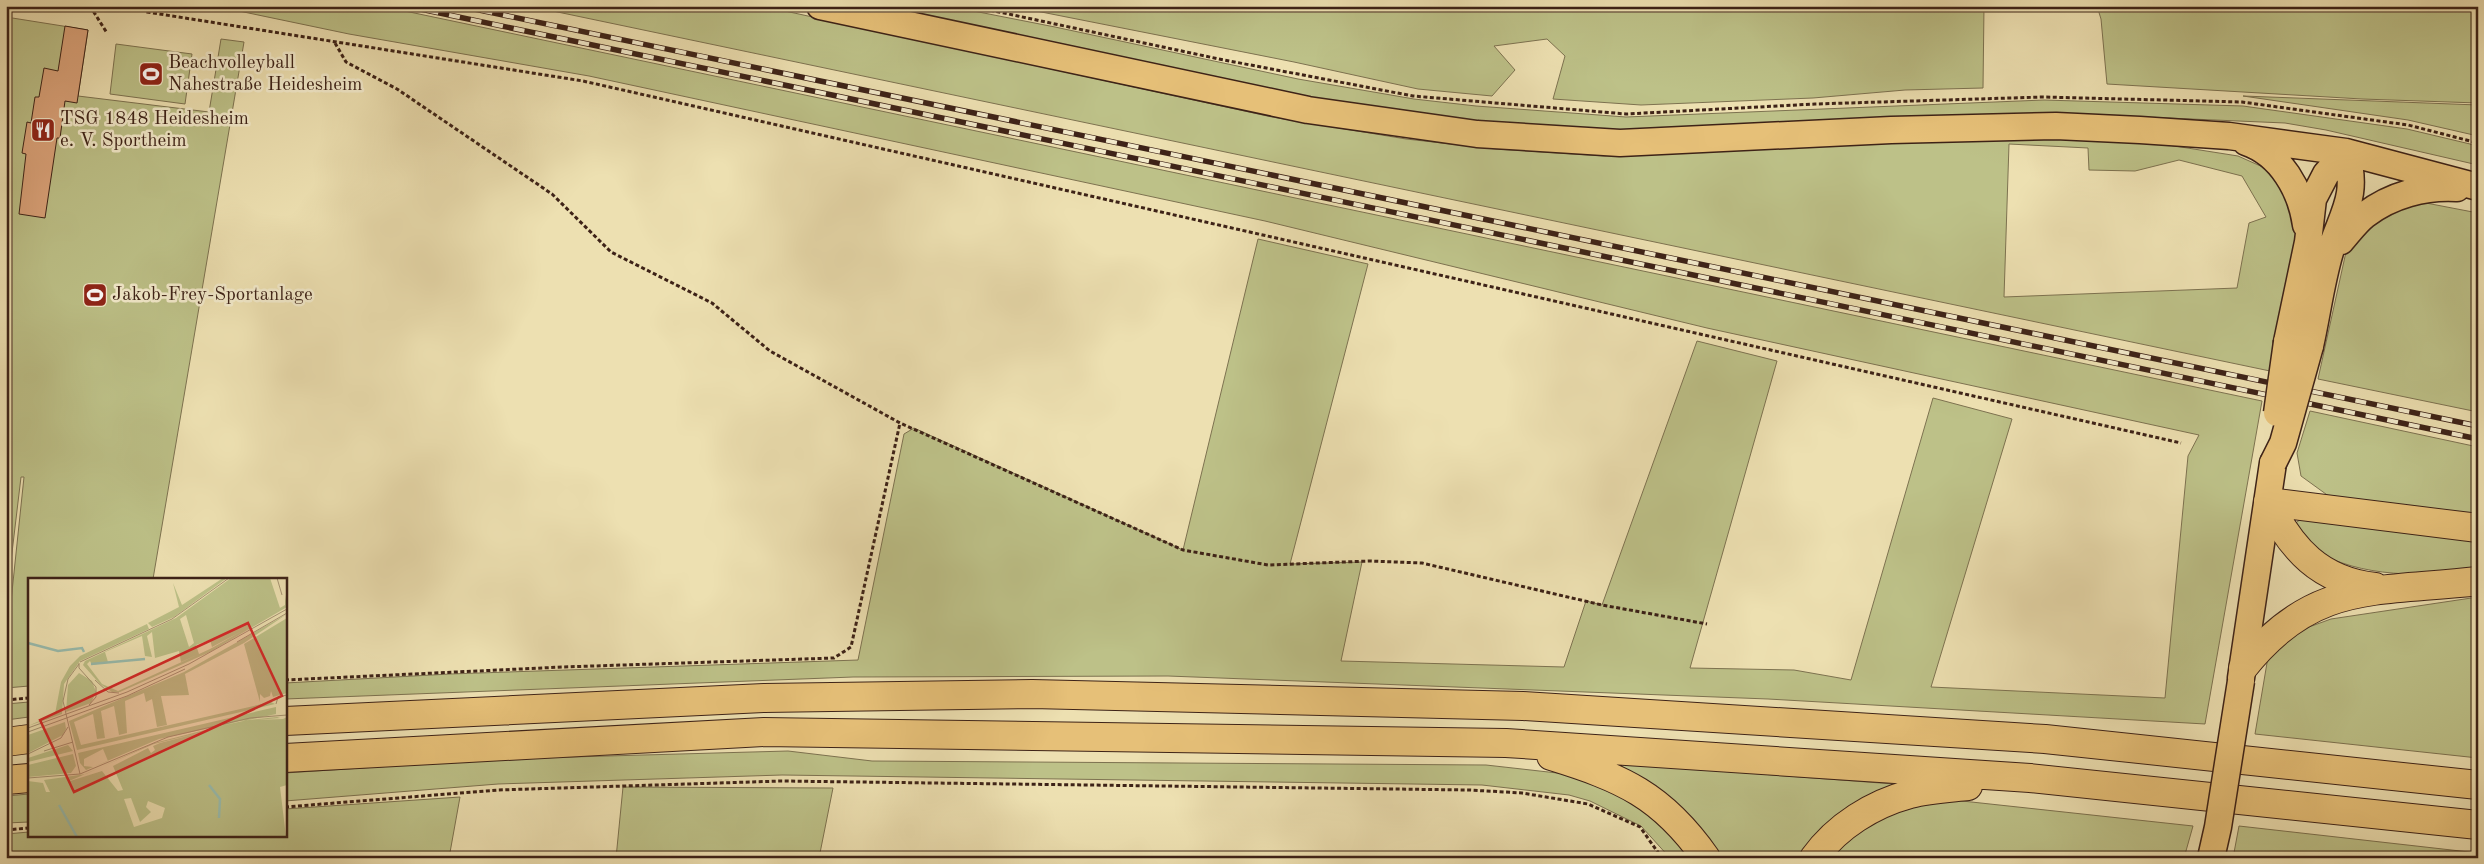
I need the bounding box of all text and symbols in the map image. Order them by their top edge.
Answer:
place label: Beachvolleyball Nahestraße Heidesheim [168,54,362,95]
sports icon: Beachvolleyball Nahestraße Heidesheim [138,61,164,87]
place label: TSG 1848 Heidesheim e. V. Sportheim [60,110,249,151]
restaurant icon: TSG 1848 Heidesheim e. V. Sportheim [30,117,56,143]
sports icon: Jakob-Frey-Sportanlage [82,282,108,308]
place label: Jakob-Frey-Sportanlage [112,286,313,305]
inset map [28,578,286,836]

